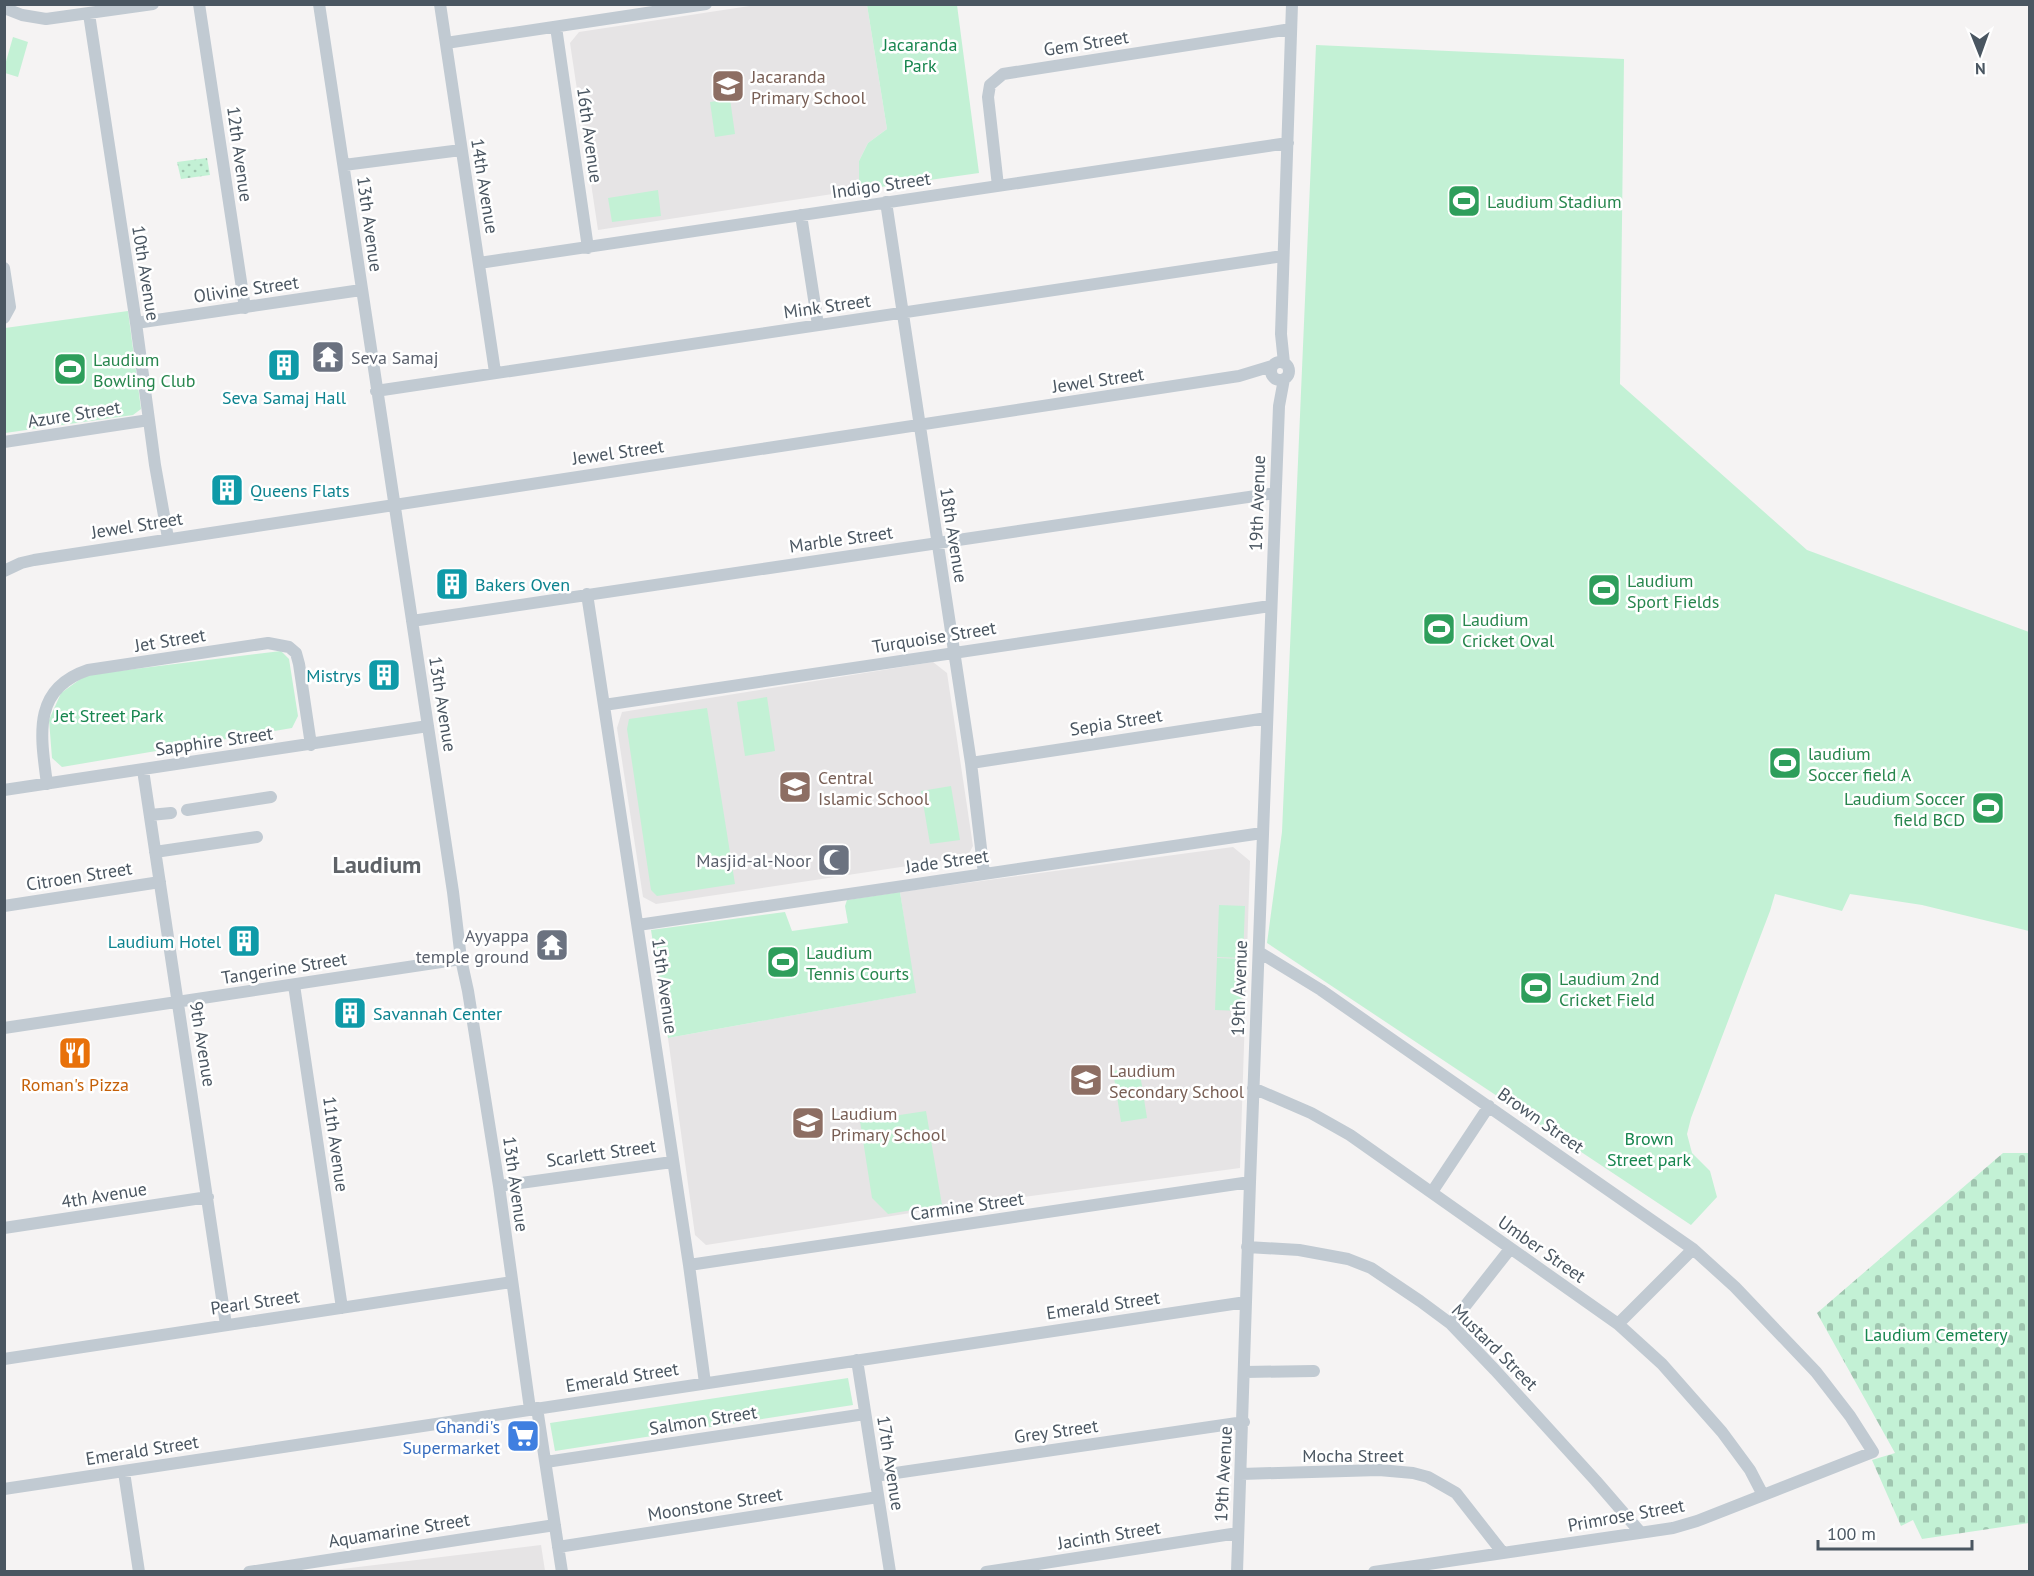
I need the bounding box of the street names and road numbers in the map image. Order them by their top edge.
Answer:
street label: Gem Street [1042,25,1130,61]
street label: 16th Avenue [572,86,608,184]
street label: 12th Avenue [222,105,258,203]
street label: 14th Avenue [466,137,504,235]
street label: Indigo Street [830,167,932,203]
street label: 13th Avenue [352,175,388,273]
street label: 10th Avenue [127,224,165,322]
street label: Olivine Street [192,270,300,308]
street label: Mink Street [782,289,872,323]
street label: Jewel Street [1050,362,1145,398]
street label: Azure Street [26,395,122,433]
street label: Jewel Street [570,434,665,470]
street label: 19th Avenue [1244,455,1270,551]
street label: 18th Avenue [935,486,973,584]
street label: Jewel Street [89,506,184,544]
street label: Marble Street [788,520,894,558]
street label: Turquoise Street [870,616,998,658]
street label: Jet Street [132,623,207,657]
street label: 13th Avenue [424,655,462,753]
street label: Sepia Street [1068,703,1164,741]
street label: Sapphire Street [154,721,274,761]
street label: Jade Street [903,844,990,878]
street label: Citroen Street [24,856,134,896]
street label: 15th Avenue [647,937,683,1035]
street label: 19th Avenue [1226,940,1252,1036]
street label: Tangerine Street [220,947,348,989]
street label: 9th Avenue [185,1000,221,1088]
street label: Brown Street [1493,1082,1589,1158]
street label: 11th Avenue [318,1095,354,1193]
street label: Scarlett Street [545,1134,657,1172]
street label: 13th Avenue [498,1135,534,1233]
street label: 4th Avenue [60,1177,148,1213]
street label: Carmine Street [909,1187,1025,1225]
street label: Umber Street [1494,1210,1590,1288]
street label: Pearl Street [209,1284,301,1320]
street label: Emerald Street [1045,1286,1161,1324]
street label: Mustard Street [1447,1299,1543,1395]
street label: Emerald Street [564,1357,680,1397]
street label: Salmon Street [648,1400,758,1440]
street label: 17th Avenue [872,1414,910,1512]
street label: Grey Street [1013,1414,1099,1448]
street label: 19th Avenue [1209,1425,1237,1523]
street label: Emerald Street [84,1430,200,1470]
street label: Mocha Street [1302,1444,1404,1467]
street label: Moonstone Street [646,1482,784,1526]
street label: Primrose Street [1566,1493,1686,1537]
street label: Aquamarine Street [327,1507,471,1553]
street label: Jacinth Street [1055,1516,1162,1555]

